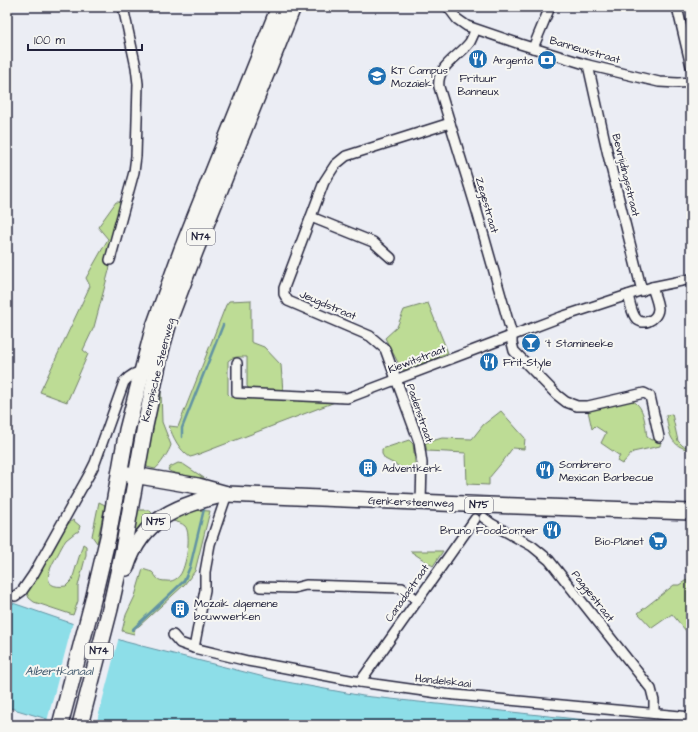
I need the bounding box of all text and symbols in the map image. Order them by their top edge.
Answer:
scale bar [28,26,142,52]
text: 100 m [34,32,65,49]
street label: Banneuxstraat [548,33,623,67]
restaurant icon: Frituur Banneux [467,48,489,70]
bank icon: Argenta [536,49,558,71]
place label: Argenta [493,53,533,69]
place label: KT Campus Mozaïek [391,63,449,91]
school or university icon: KT Campus Mozaïek [366,65,388,87]
place label: Frituur Banneux [457,71,499,99]
street label: Bevrijdingsstraat [607,132,644,219]
street label: Zegestraat [471,175,502,236]
road number: N74 [187,229,215,245]
street label: Jeugdstraat [297,286,359,325]
street label: Kempische Steenweg [138,316,179,424]
bar icon: 't Stamineeke [520,332,542,354]
place label: 't Stamineeke [545,336,613,351]
street label: Kiewitstraat [386,341,449,377]
restaurant icon: Frit-Style [478,351,500,373]
place label: Frit-Style [503,355,551,371]
street label: Padenstraat [403,382,437,445]
building icon: Adventkerk [357,457,379,479]
place label: Sombrero Mexican Barbecue [559,457,654,485]
restaurant icon: Sombrero Mexican Barbecue [534,459,556,481]
place label: Adventkerk [382,461,442,476]
street label: Genkersteenweg [368,493,454,512]
road number: N75 [465,497,493,513]
road number: N75 [142,514,170,530]
restaurant icon: Bruno Foodcorner [541,519,563,541]
place label: Bruno Foodcorner [440,523,538,538]
supermarket icon: Bio-Planet [647,530,669,552]
place label: Bio-Planet [595,534,645,549]
street label: Canadastraat [382,561,433,625]
street label: Paggestraat [567,567,618,626]
place label: Mozaik algemene bouwwerken [194,596,278,624]
building icon: Mozaik algemene bouwwerken [169,598,191,620]
road number: N74 [85,643,113,659]
water label: Albertkanaal [25,663,95,680]
street label: Handelskaai [414,671,472,691]

